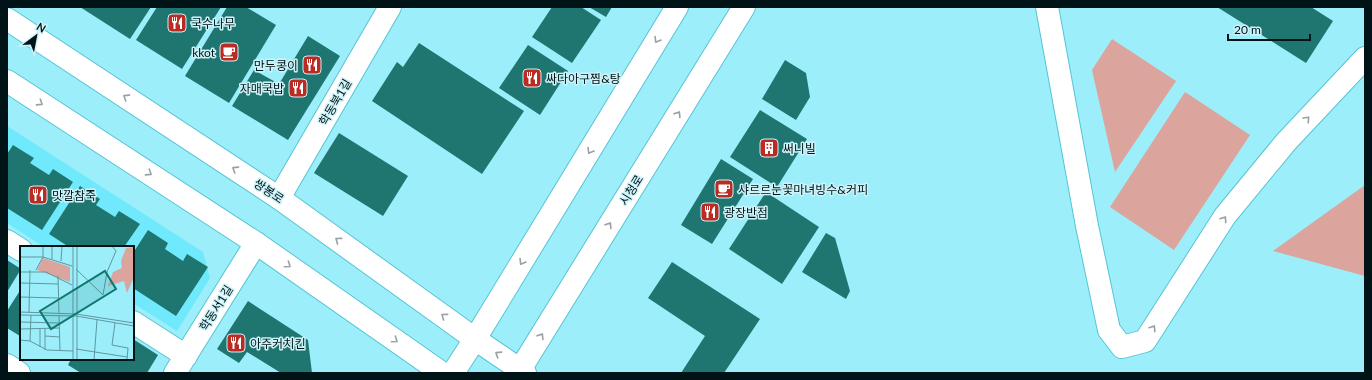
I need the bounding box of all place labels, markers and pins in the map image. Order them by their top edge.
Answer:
restaurant icon: 국수나무 [166,12,188,34]
place label: 국수나무 [191,16,235,31]
cafe icon: kkot [218,41,240,63]
place label: kkot [192,45,216,60]
restaurant icon: 만두콩이 [301,54,323,76]
place label: 만두콩이 [254,58,298,73]
restaurant icon: 싸다아구찜&탕 [521,67,543,89]
place label: 싸다아구찜&탕 [546,71,621,86]
restaurant icon: 자매국밥 [287,77,309,99]
place label: 자매국밥 [240,81,284,96]
building icon: 써니빌 [758,137,780,159]
place label: 써니빌 [783,141,816,156]
cafe icon: 샤르르눈꽃마녀빙수&커피 [713,178,735,200]
place label: 샤르르눈꽃마녀빙수&커피 [738,182,868,197]
restaurant icon: 맛깔참죽 [27,184,49,206]
place label: 맛깔참죽 [52,188,96,203]
restaurant icon: 광장반점 [699,201,721,223]
place label: 광장반점 [724,205,768,220]
restaurant icon: 아주커치킨 [225,332,247,354]
place label: 아주커치킨 [250,336,305,351]

